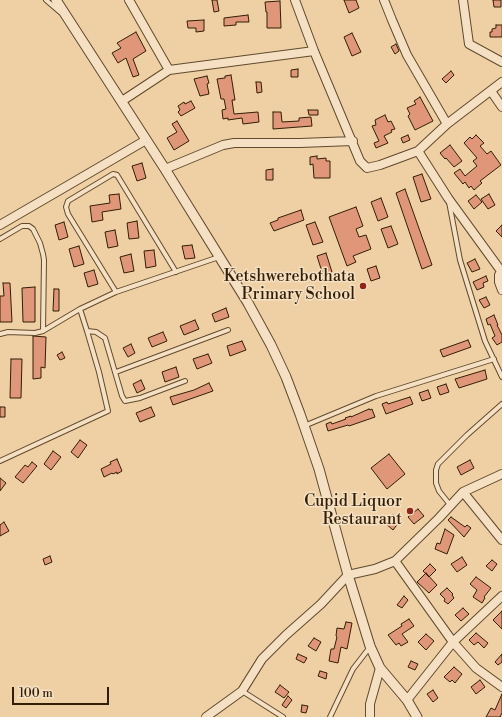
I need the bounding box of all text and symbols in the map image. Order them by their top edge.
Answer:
place label: Ketshwerebothata Primary School [224,267,355,305]
marker: Ketshwerebothata Primary School [358,281,368,291]
place label: Cupid Liquor Restaurant [304,492,402,530]
marker: Cupid Liquor Restaurant [405,506,415,516]
scale bar [14,679,111,705]
text: 100 m [19,686,53,701]

